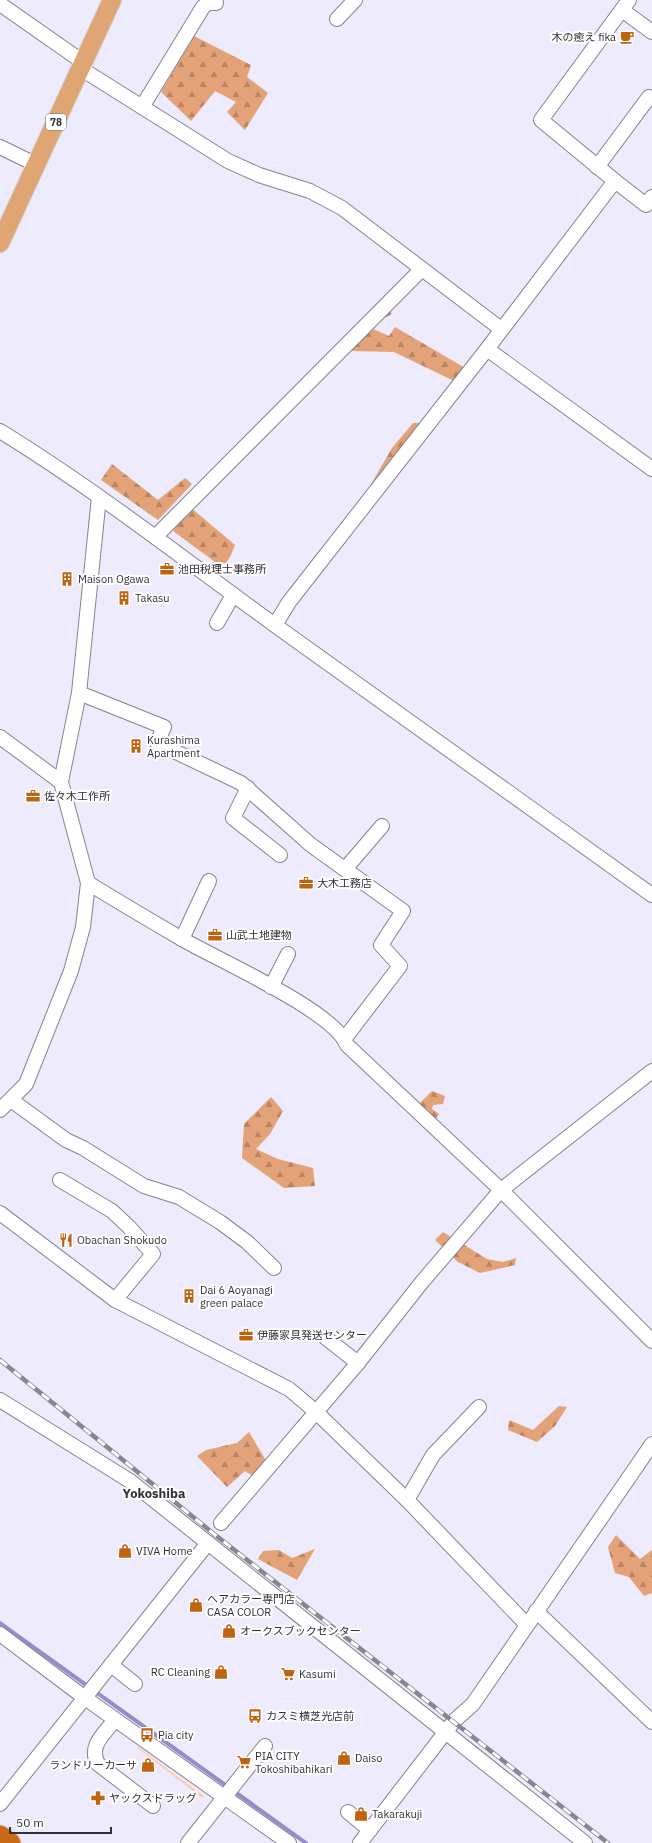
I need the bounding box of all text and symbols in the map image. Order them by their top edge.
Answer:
cafe icon: 木の癒え fika [619,29,635,45]
place label: 木の癒え fika [552,30,616,44]
road number: 78 [46,114,66,130]
office icon: 池田税理士事務所 [159,561,175,577]
place label: 池田税理士事務所 [178,562,267,576]
building icon: Maison Ogawa [59,571,75,587]
place label: Maison Ogawa [78,572,150,586]
building icon: Takasu [116,590,132,606]
place label: Takasu [135,591,170,605]
place label: Kurashima Apartment [147,733,200,760]
building icon: Kurashima Apartment [128,738,144,754]
office icon: 佐々木工作所 [25,788,41,804]
place label: 佐々木工作所 [44,789,111,803]
office icon: 大木工務店 [298,875,314,891]
place label: 大木工務店 [317,876,372,890]
office icon: 山武土地建物 [207,927,223,943]
place label: 山武土地建物 [226,928,292,942]
restaurant icon: Obachan Shokudo [58,1232,74,1248]
place label: Obachan Shokudo [77,1233,167,1247]
place label: Dai 6 Aoyanagi green palace [200,1283,273,1310]
building icon: Dai 6 Aoyanagi green palace [181,1288,197,1304]
office icon: 伊藤家具発送センター [238,1327,254,1343]
place label: 伊藤家具発送センター [257,1328,367,1342]
district label: Yokoshiba [123,1485,185,1502]
shop icon: VIVA Home [117,1543,133,1559]
place label: VIVA Home [136,1544,193,1558]
place label: ヘアカラー専門店 CASA COLOR [207,1592,295,1619]
shop icon: ヘアカラー専門店 CASA COLOR [188,1597,204,1613]
shop icon: オークスブックセンター [221,1623,237,1639]
place label: オークスブックセンター [240,1624,361,1638]
shop icon: RC Cleaning [213,1664,229,1680]
place label: RC Cleaning [151,1665,210,1679]
supermarket icon: Kasumi [280,1666,296,1682]
place label: Kasumi [299,1667,336,1681]
bus stop icon: カスミ横芝光店前 [247,1708,263,1724]
place label: カスミ横芝光店前 [266,1709,354,1723]
bus stop icon: Pia city [139,1727,155,1743]
place label: Pia city [158,1728,194,1742]
place label: PIA CITY Tokoshibahikari [255,1749,333,1776]
shop icon: Daiso [336,1750,352,1766]
place label: Daiso [355,1751,383,1765]
supermarket icon: PIA CITY Tokoshibahikari [236,1754,252,1770]
shop icon: ランドリーカーサ [140,1757,156,1773]
place label: ランドリーカーサ [49,1758,137,1772]
pharmacy icon: ヤックスドラッグ [90,1790,106,1806]
place label: ヤックスドラッグ [109,1791,197,1805]
shop icon: Takarakuji [353,1806,369,1822]
place label: Takarakuji [372,1807,422,1821]
scale bar [10,1809,111,1835]
text: 50 m [16,1815,44,1830]

